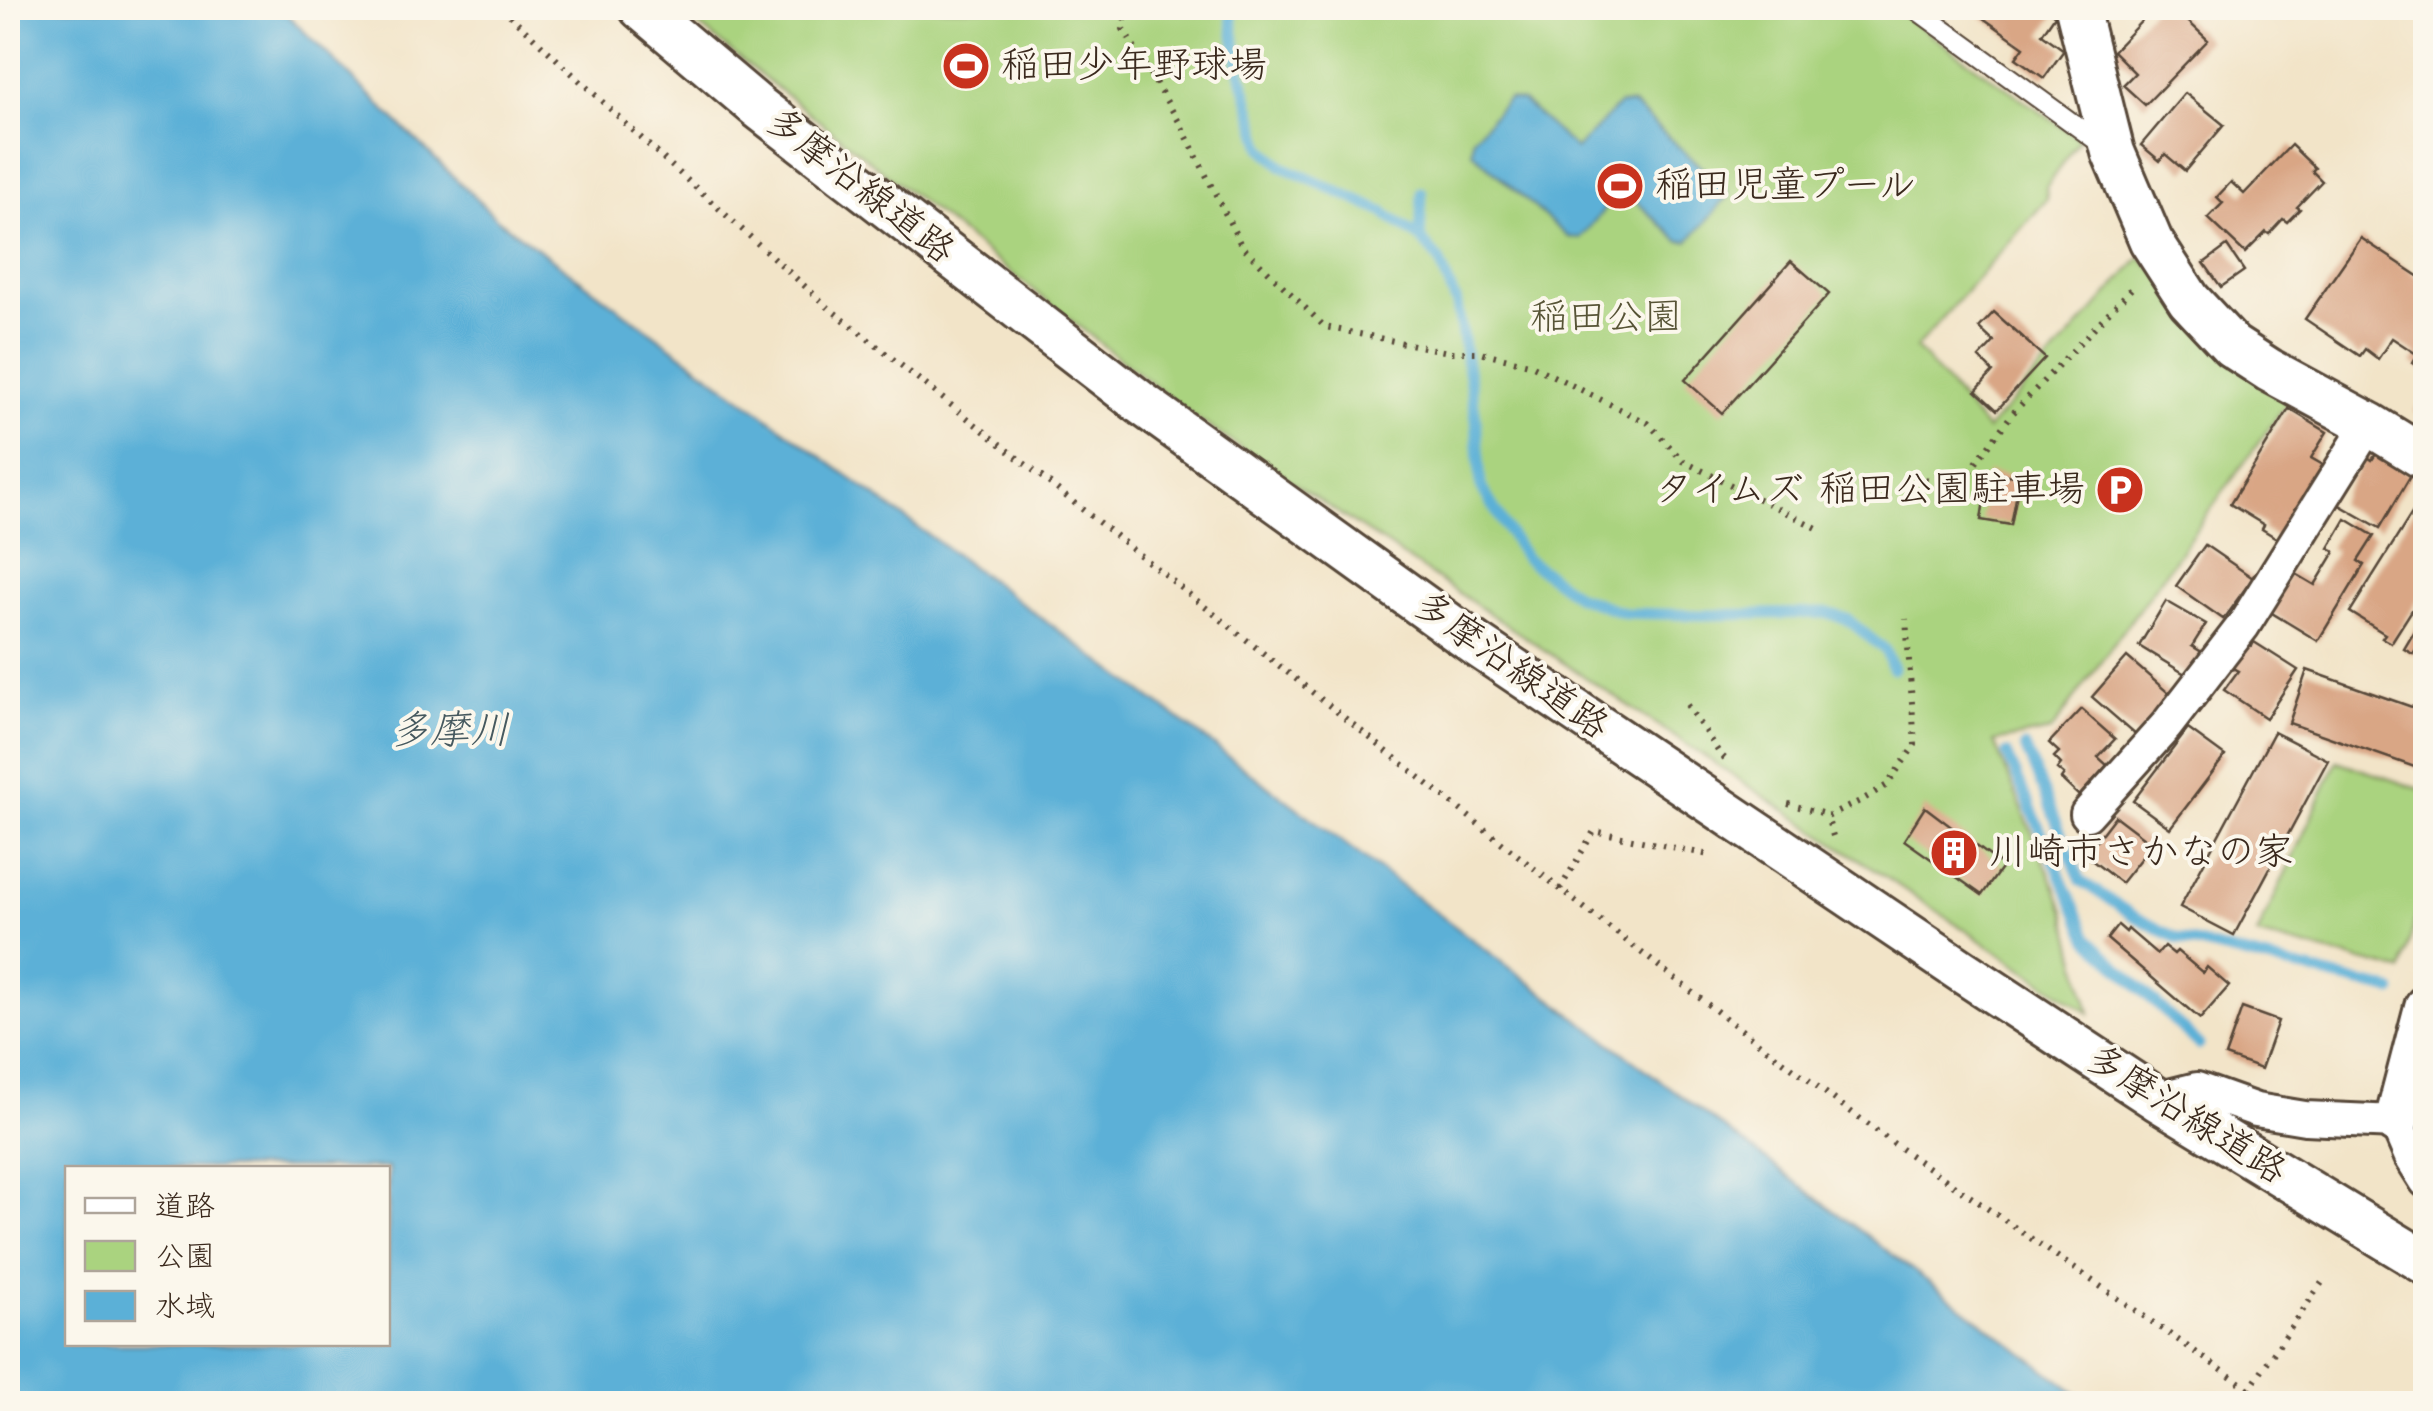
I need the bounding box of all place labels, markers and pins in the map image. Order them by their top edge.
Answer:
sports icon: 稲田少年野球場 [940,40,992,92]
place label: 稲田少年野球場 [1001,40,1267,92]
sports icon: 稲田児童プール [1594,160,1646,212]
place label: 稲田児童プール [1655,160,1916,212]
place label: タイムズ 稲田公園駐車場 [1655,464,2085,516]
parking icon: タイムズ 稲田公園駐車場 [2094,464,2146,516]
building icon: 川崎市さかなの家 [1928,827,1980,879]
place label: 川崎市さかなの家 [1989,827,2293,879]

